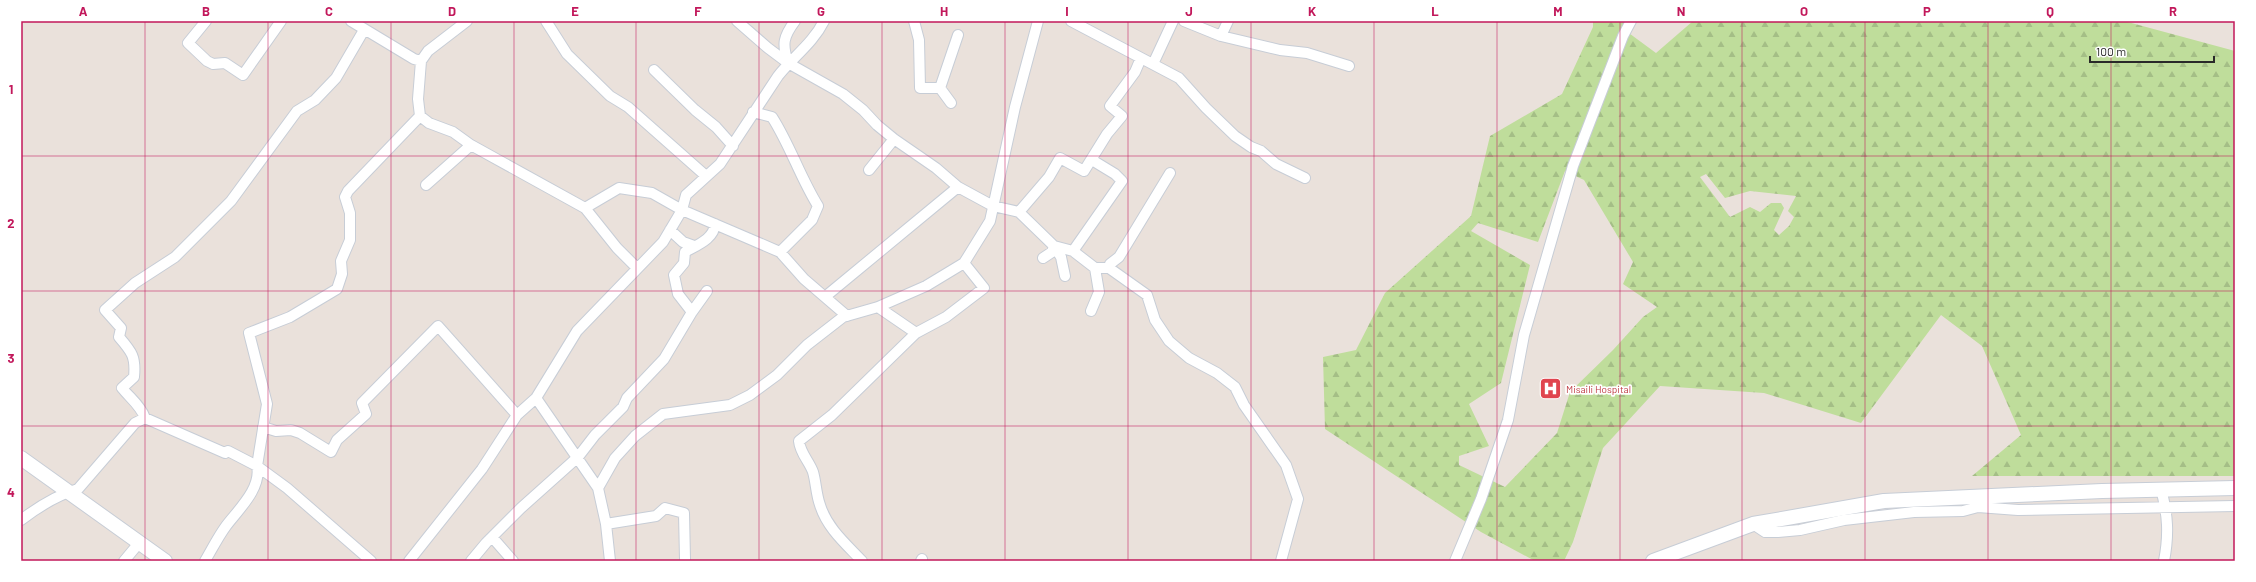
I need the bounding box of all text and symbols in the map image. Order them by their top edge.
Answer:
text: A [79,3,88,19]
text: B [202,3,210,19]
text: C [325,3,333,19]
text: D [448,3,456,19]
text: E [571,3,579,19]
text: F [694,3,702,19]
text: G [817,3,825,19]
text: H [940,3,948,19]
text: I [1065,3,1069,19]
text: J [1185,3,1193,19]
text: K [1308,3,1316,19]
text: L [1431,3,1439,19]
text: M [1553,3,1563,19]
text: N [1677,3,1685,19]
text: O [1800,3,1808,19]
text: P [1923,3,1931,19]
text: Q [2046,3,2054,19]
text: R [2169,3,2177,19]
scale bar [2090,38,2214,64]
text: 100 m [2096,44,2126,58]
text: 1 [9,81,13,97]
text: 2 [7,215,15,231]
text: 3 [7,350,15,366]
hospital icon: Misaili Hospital [1538,376,1564,402]
place label: Misaili Hospital [1566,383,1631,395]
text: 4 [7,484,15,500]

